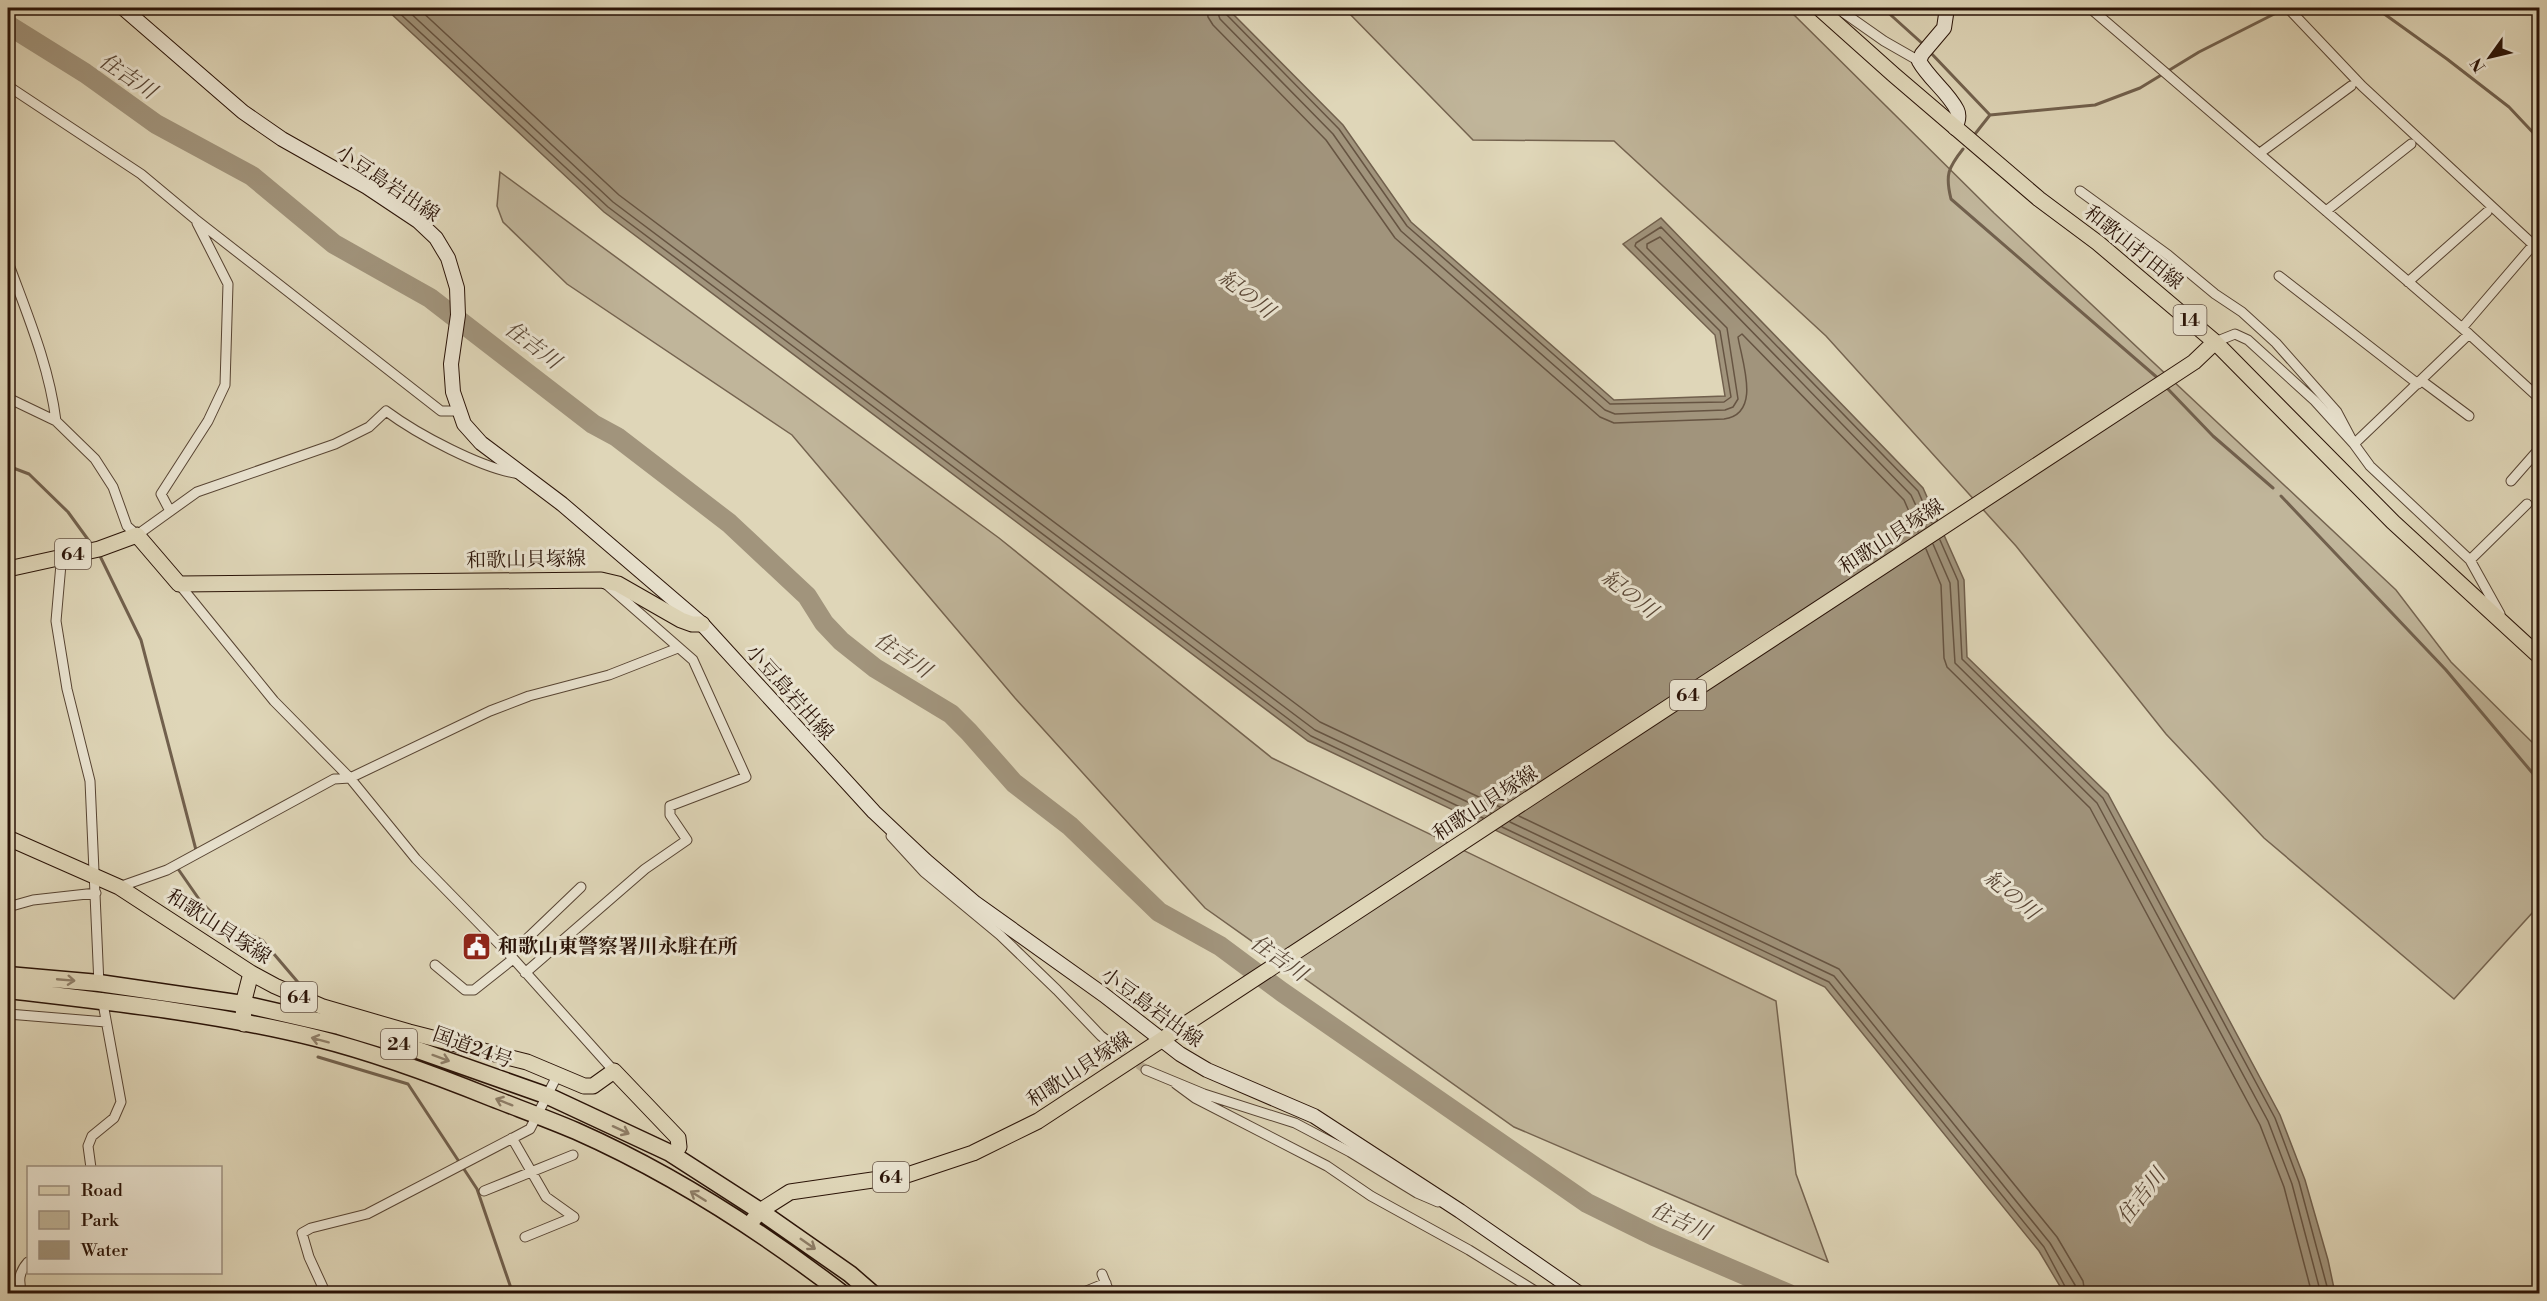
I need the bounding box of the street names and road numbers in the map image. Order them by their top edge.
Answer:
street label: 小豆島岩出線 [330,140,444,228]
street label: 和歌山打田線 [2079,201,2188,296]
road number: 14 [2174,305,2206,335]
street label: 和歌山貝塚線 [1835,494,1949,580]
road number: 64 [55,539,91,569]
street label: 和歌山貝塚線 [466,547,586,574]
street label: 小豆島岩出線 [739,640,838,746]
road number: 64 [1670,680,1706,710]
street label: 和歌山貝塚線 [1429,761,1543,847]
street label: 和歌山貝塚線 [161,884,275,970]
street label: 小豆島岩出線 [1095,963,1207,1054]
road number: 64 [281,982,317,1012]
street label: 国道24号 [429,1022,516,1074]
street label: 和歌山貝塚線 [1023,1027,1137,1113]
road number: 24 [381,1029,417,1059]
road number: 64 [873,1162,909,1192]

